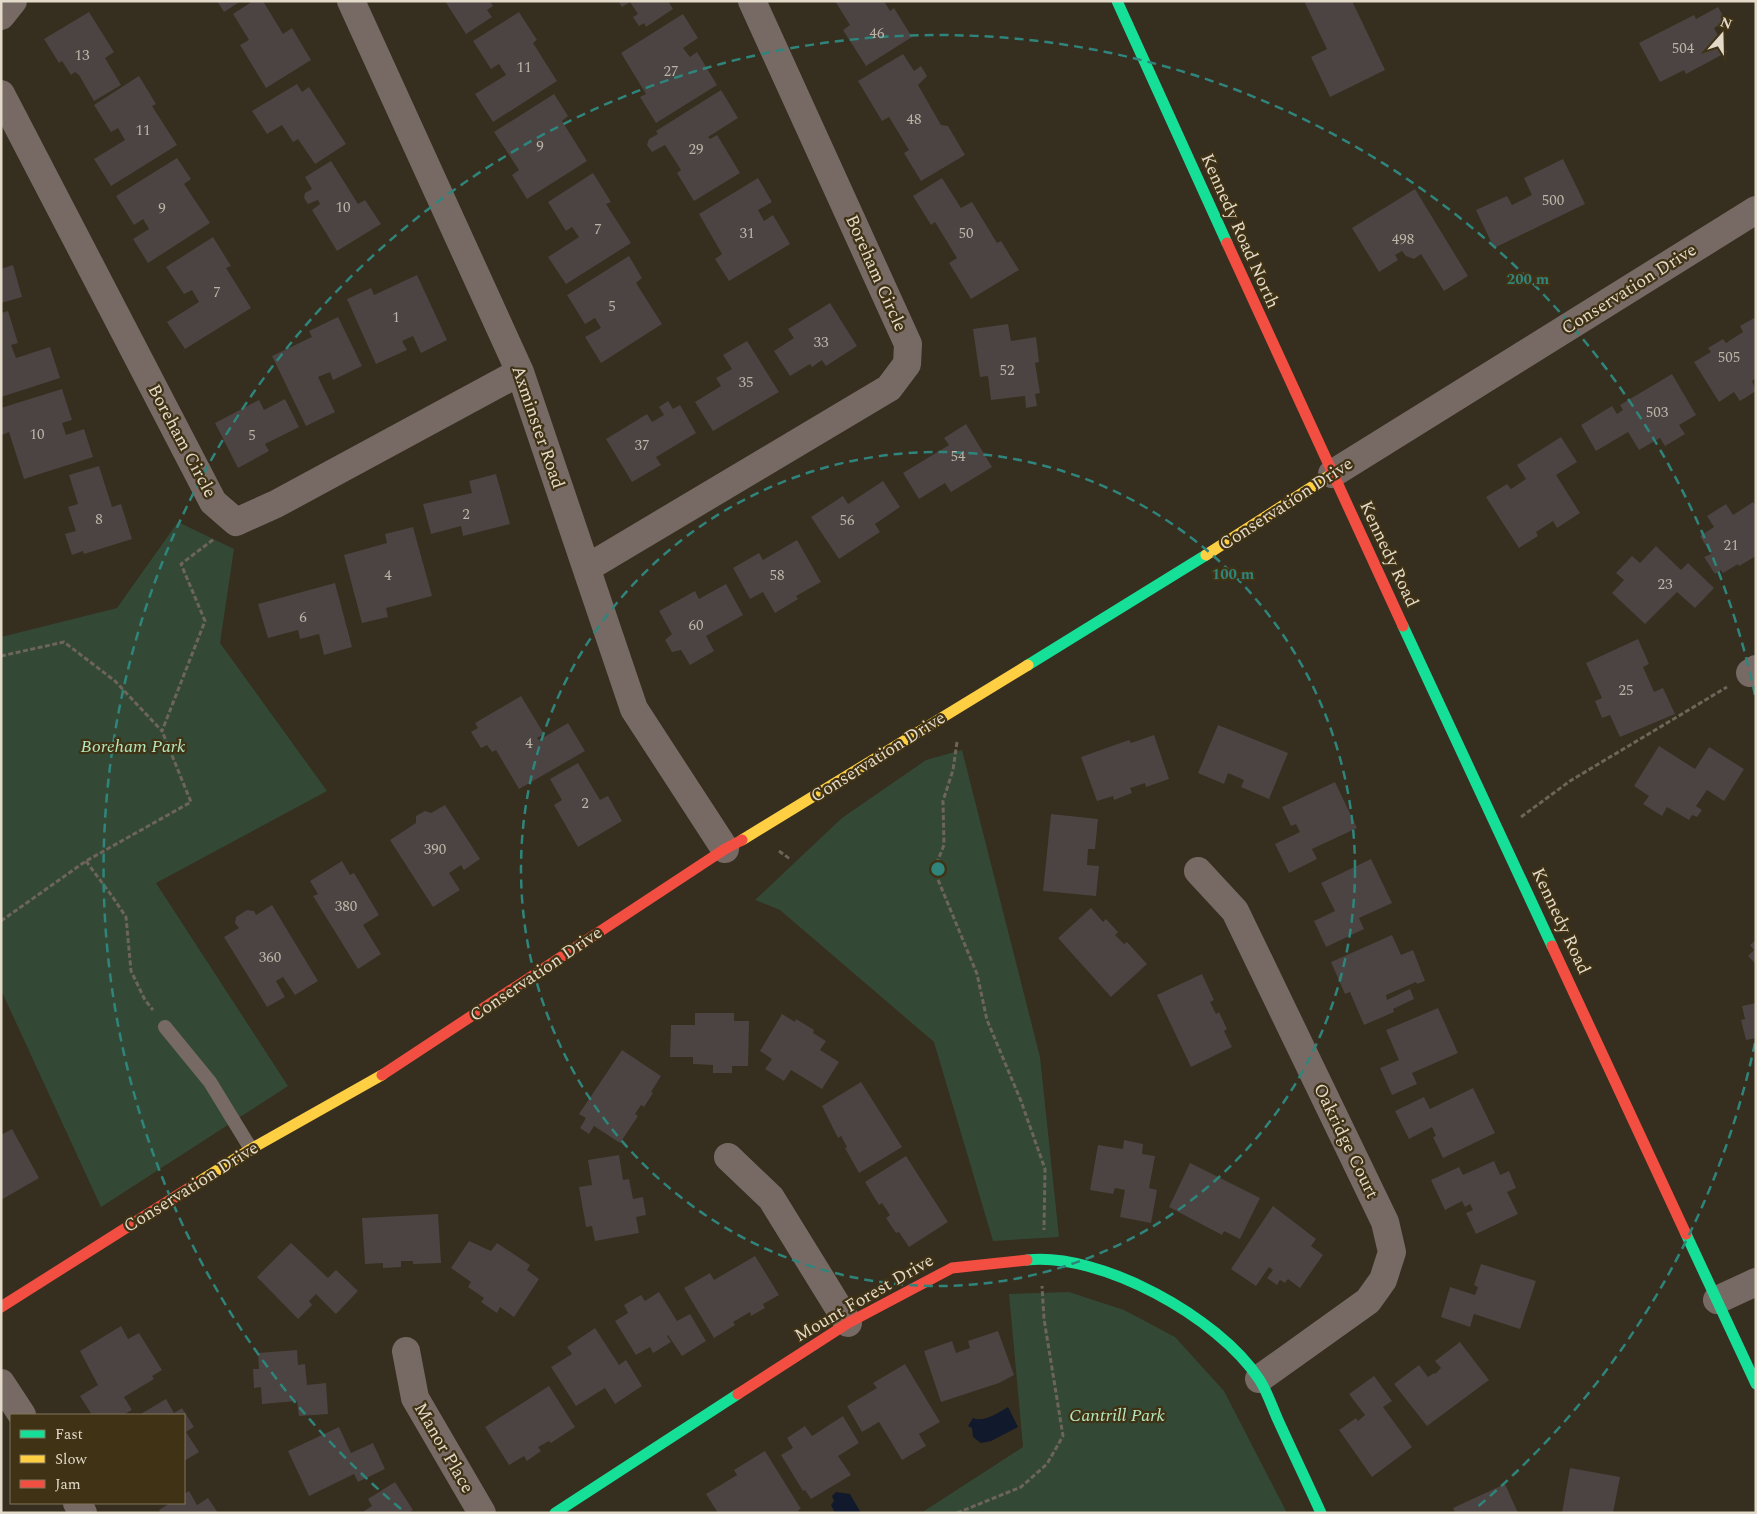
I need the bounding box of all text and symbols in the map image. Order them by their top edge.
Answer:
north arrow [1697,10,1747,60]
text: N [1717,11,1735,35]
house number: 46 [869,22,885,45]
house number: 504 [1672,37,1695,60]
house number: 13 [74,44,90,67]
house number: 11 [516,56,532,79]
house number: 27 [663,60,679,83]
house number: 48 [906,108,922,131]
house number: 11 [135,119,151,142]
house number: 9 [536,135,544,158]
house number: 29 [688,138,704,161]
street label: Kennedy Road North [1194,149,1286,313]
house number: 500 [1542,189,1564,212]
house number: 10 [335,196,351,219]
house number: 9 [158,197,166,220]
street label: Boreham Circle [838,210,914,336]
house number: 7 [594,218,602,241]
house number: 31 [739,222,755,245]
house number: 50 [958,222,974,245]
house number: 498 [1392,228,1414,251]
street label: Conservation Drive [1556,236,1702,342]
text: 200 m [1507,268,1550,291]
house number: 7 [213,281,221,304]
house number: 5 [608,295,616,318]
house number: 1 [392,306,400,329]
house number: 33 [813,331,829,354]
house number: 505 [1718,346,1740,369]
house number: 52 [999,359,1015,382]
street label: Axminster Road [504,362,572,492]
house number: 35 [738,371,754,394]
street label: Boreham Circle [141,379,223,503]
house number: 503 [1646,401,1669,424]
house number: 10 [29,423,45,446]
house number: 5 [248,424,256,447]
house number: 37 [634,434,650,457]
house number: 54 [950,445,966,468]
street label: Conservation Drive [1214,450,1358,558]
street label: Kennedy Road [1353,496,1425,612]
house number: 2 [462,503,470,526]
house number: 8 [95,508,103,531]
house number: 56 [839,509,855,532]
house number: 21 [1723,534,1739,557]
text: 100 m [1212,563,1255,586]
house number: 4 [384,564,392,587]
house number: 58 [769,564,785,587]
house number: 23 [1657,573,1673,596]
house number: 6 [299,606,307,629]
house number: 60 [688,614,704,637]
house number: 25 [1618,679,1634,702]
street label: Conservation Drive [805,704,951,810]
house number: 4 [525,732,533,755]
park label: Boreham Park [81,733,186,760]
house number: 2 [581,792,589,815]
house number: 390 [424,838,446,861]
centre of rings [929,860,947,878]
street label: Kennedy Road [1525,863,1597,979]
house number: 380 [335,895,357,918]
street label: Conservation Drive [464,919,608,1029]
house number: 360 [259,946,281,969]
street label: Oakridge Court [1306,1079,1386,1203]
street label: Conservation Drive [118,1134,264,1240]
street label: Mount Forest Drive [789,1247,939,1349]
street label: Manor Place [407,1398,481,1498]
park label: Cantrill Park [1069,1402,1165,1429]
legend [10,1414,185,1504]
text: Fast [55,1423,83,1446]
text: Slow [55,1448,87,1471]
text: Jam [55,1473,81,1496]

